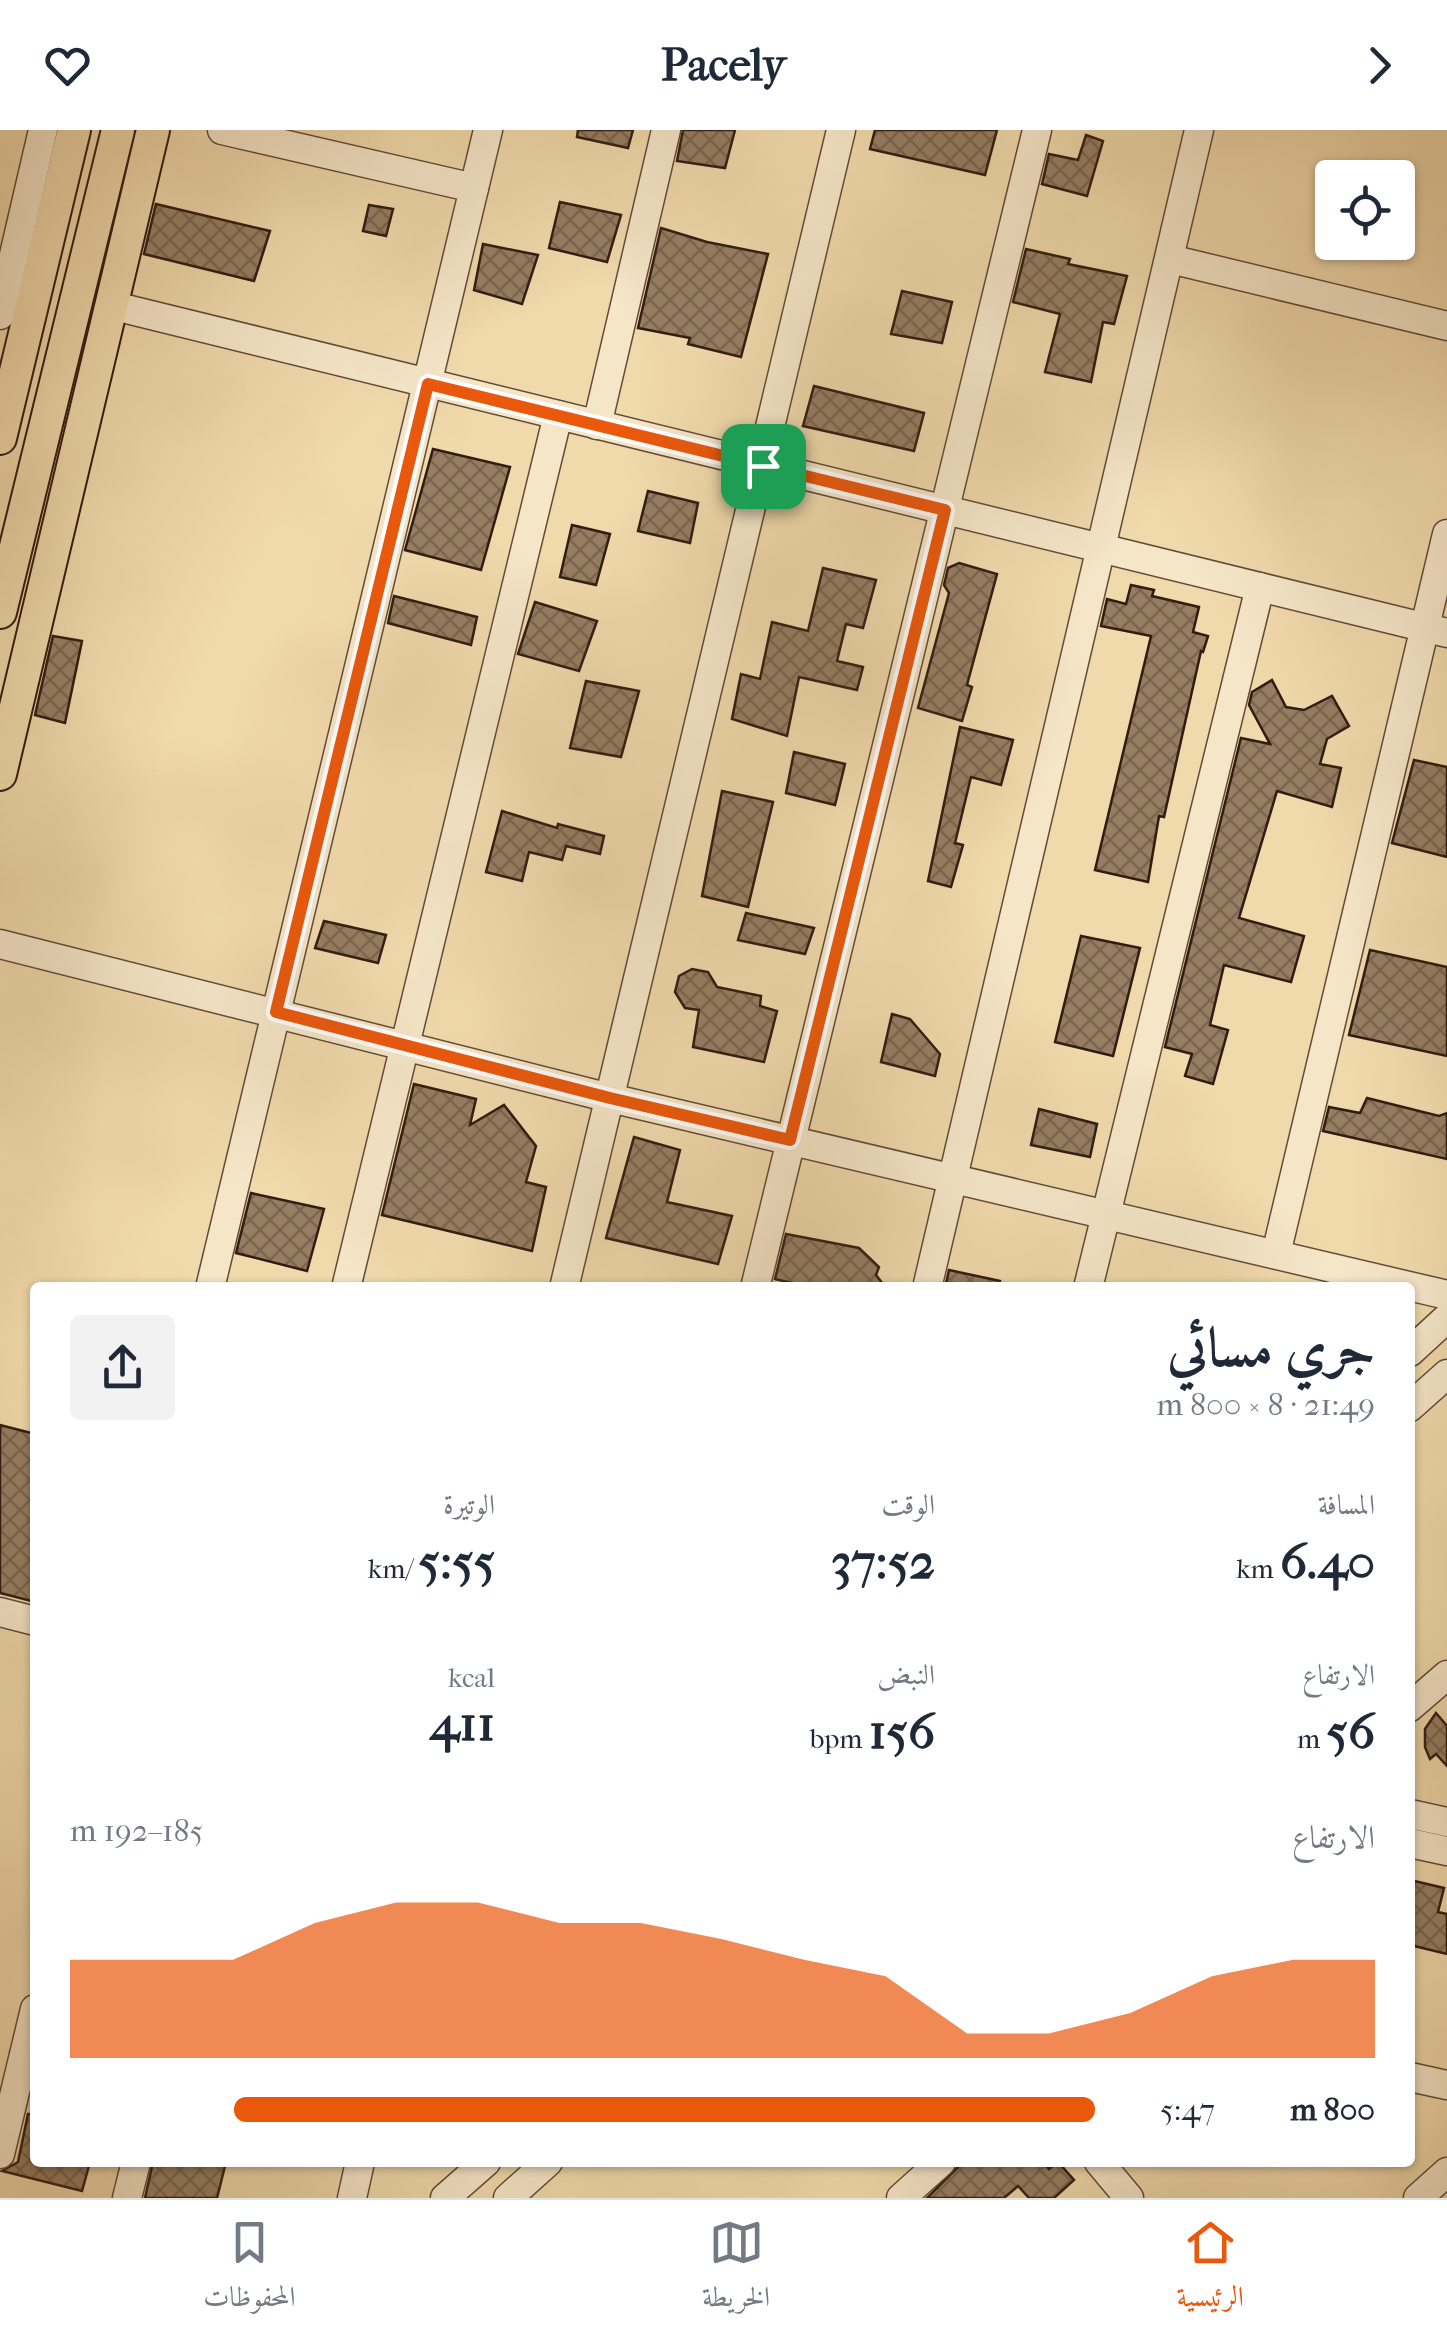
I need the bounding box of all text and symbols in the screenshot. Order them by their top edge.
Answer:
icon: heart [40,38,95,93]
icon: forward [1352,38,1407,93]
text: Pacely [661,39,786,92]
map controls [1315,160,1415,260]
button: locate [1315,160,1415,260]
pin [721,424,806,509]
icon: arrive [736,439,791,494]
button: share [70,1315,175,1420]
text: جري مسائي [1167,1316,1375,1380]
text: 21:49 · 8 × 800 m [1156,1386,1375,1423]
text: الوتيرة [443,1488,495,1521]
text: الوقت [881,1488,935,1521]
text: المسافة [1318,1488,1375,1521]
text: 5:55 [418,1532,495,1591]
text: 37:52 [831,1532,935,1591]
text: 6.40 [1280,1532,1375,1591]
text: /km [368,1552,418,1585]
text: km [1236,1552,1280,1585]
text: النبض [877,1658,935,1691]
text: الارتفاع [1302,1658,1375,1691]
text: kcal [448,1661,495,1694]
text: 411 [430,1694,495,1753]
text: 156 [869,1702,935,1761]
text: 56 [1326,1702,1375,1761]
text: bpm [810,1722,869,1755]
text: m [1297,1722,1326,1755]
text: 185–192 m [70,1812,203,1849]
text: الارتفاع [1292,1819,1375,1856]
text: 5:47 [1160,2091,1215,2128]
text: 800 m [1290,2091,1375,2128]
tab: المحفوظات [203,2215,296,2324]
tab: الخريطة [702,2215,770,2324]
tab: الرئيسية [1177,2215,1244,2324]

